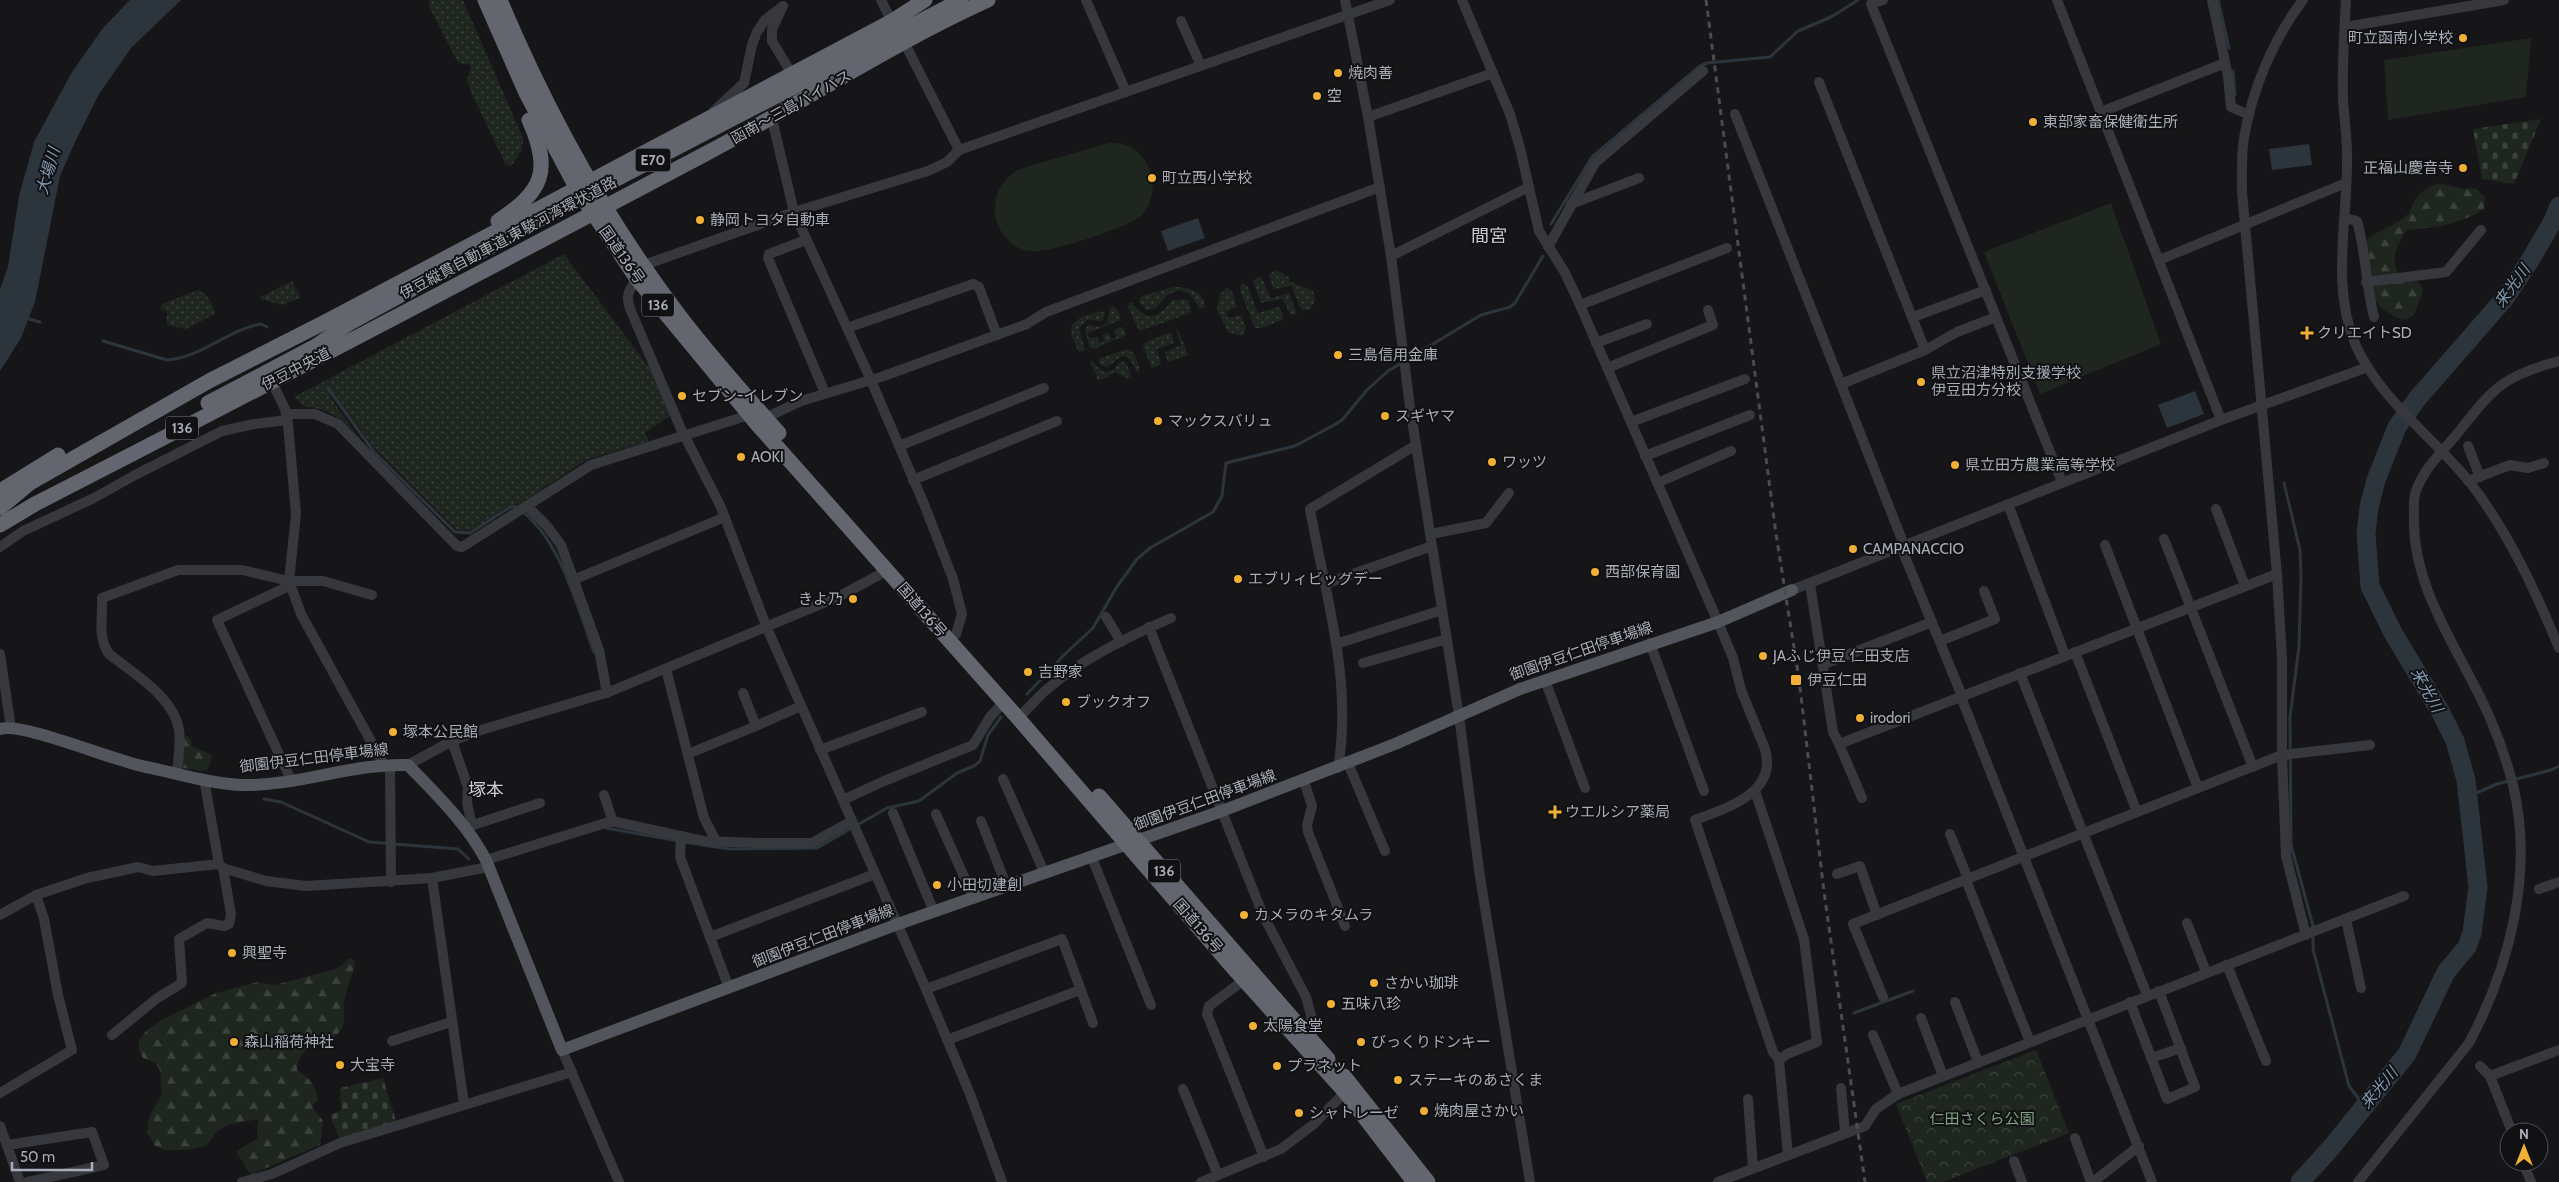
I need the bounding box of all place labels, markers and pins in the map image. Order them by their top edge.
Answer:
place label: 町立函南小学校 [2348,29,2453,47]
marker: 町立函南小学校 [2457,32,2469,44]
place label: 焼肉善 [1348,64,1393,82]
marker: 焼肉善 [1332,67,1344,79]
place label: 空 [1327,87,1342,105]
marker: 空 [1311,90,1323,102]
place label: 東部家畜保健衛生所 [2043,113,2178,131]
marker: 東部家畜保健衛生所 [2027,116,2039,128]
place label: 正福山慶音寺 [2363,159,2453,177]
marker: 正福山慶音寺 [2457,162,2469,174]
place label: 町立西小学校 [1162,169,1252,187]
marker: 町立西小学校 [1146,172,1158,184]
place label: 静岡トヨタ自動車 [710,211,830,229]
marker: 静岡トヨタ自動車 [694,214,706,226]
place label: クリエイトSD [2317,324,2412,342]
marker: クリエイトSD [2301,327,2313,339]
place label: 三島信用金庫 [1348,346,1438,364]
marker: 三島信用金庫 [1332,349,1344,361]
place label: 県立沼津特別支援学校 伊豆田方分校 [1931,364,2081,399]
marker: 県立沼津特別支援学校 伊豆田方分校 [1915,376,1927,388]
place label: セブン-イレブン [692,387,803,405]
marker: セブン-イレブン [676,390,688,402]
place label: スギヤマ [1395,407,1455,425]
marker: スギヤマ [1379,410,1391,422]
place label: マックスバリュ [1168,412,1273,430]
marker: マックスバリュ [1152,415,1164,427]
place label: AOKI [751,448,784,466]
marker: AOKI [735,451,747,463]
place label: ワッツ [1502,453,1547,471]
marker: ワッツ [1486,456,1498,468]
place label: 県立田方農業高等学校 [1965,456,2115,474]
marker: 県立田方農業高等学校 [1949,459,1961,471]
place label: CAMPANACCIO [1863,540,1964,558]
marker: CAMPANACCIO [1847,543,1859,555]
place label: 西部保育園 [1605,563,1680,581]
marker: 西部保育園 [1589,566,1601,578]
place label: エブリィビッグデー [1248,570,1383,588]
marker: エブリィビッグデー [1232,573,1244,585]
place label: きよ乃 [798,590,843,608]
marker: きよ乃 [847,593,859,605]
place label: JAふじ伊豆 仁田支店 [1772,647,1909,665]
marker: JAふじ伊豆 仁田支店 [1757,650,1769,662]
place label: 吉野家 [1038,663,1083,681]
marker: 吉野家 [1022,666,1034,678]
place label: 伊豆仁田 [1807,671,1867,689]
marker: 伊豆仁田 [1789,673,1803,687]
place label: ブックオフ [1076,693,1151,711]
marker: ブックオフ [1060,696,1072,708]
place label: irodori [1870,709,1910,727]
marker: irodori [1854,712,1866,724]
place label: 塚本公民館 [403,723,478,741]
marker: 塚本公民館 [387,726,399,738]
place label: ウエルシア薬局 [1565,803,1670,821]
marker: ウエルシア薬局 [1549,806,1561,818]
place label: 小田切建創 [947,876,1022,894]
marker: 小田切建創 [931,879,943,891]
place label: カメラのキタムラ [1254,906,1373,924]
marker: カメラのキタムラ [1238,909,1250,921]
place label: 興聖寺 [242,944,287,962]
marker: 興聖寺 [226,947,238,959]
place label: さかい珈琲 [1384,974,1459,992]
marker: さかい珈琲 [1368,977,1380,989]
place label: 五味八珍 [1341,995,1401,1013]
marker: 五味八珍 [1325,998,1337,1010]
place label: 太陽食堂 [1263,1017,1323,1035]
marker: 太陽食堂 [1247,1020,1259,1032]
place label: 森山稲荷神社 [244,1033,334,1051]
place label: びっくりドンキー [1371,1033,1491,1051]
marker: 森山稲荷神社 [228,1036,240,1048]
marker: びっくりドンキー [1355,1036,1367,1048]
place label: 大宝寺 [350,1056,395,1074]
place label: プラネット [1287,1057,1362,1075]
marker: 大宝寺 [334,1059,346,1071]
marker: プラネット [1271,1060,1283,1072]
place label: ステーキのあさくま [1408,1071,1543,1089]
marker: ステーキのあさくま [1392,1074,1404,1086]
place label: 焼肉屋さかい [1434,1102,1524,1120]
place label: シャトレーゼ [1309,1104,1399,1122]
marker: 焼肉屋さかい [1418,1105,1430,1117]
marker: シャトレーゼ [1293,1107,1305,1119]

